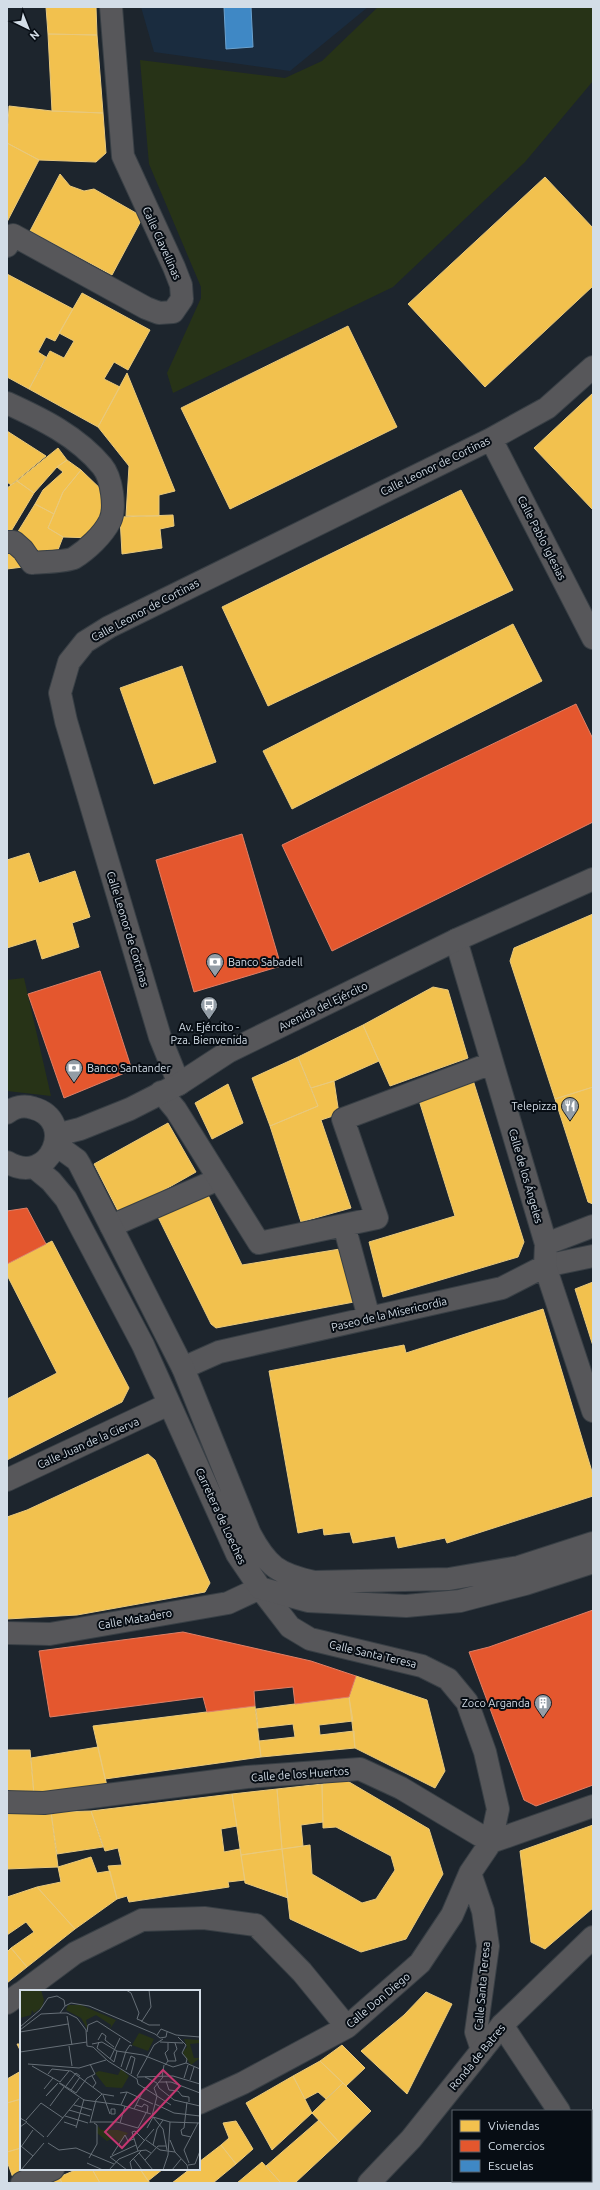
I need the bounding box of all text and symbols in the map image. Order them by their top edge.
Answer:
north arrow [8,8,48,48]
text: N [28,28,42,43]
street label: Calle Clavellinas [141,205,184,282]
street label: Calle Leonor de Cortinas [378,434,492,498]
street label: Calle Pablo Iglesias [516,494,569,582]
street label: Calle Leonor de Cortinas [89,576,201,644]
street label: Calle Leonor de Cortinas [105,870,151,989]
bank icon: Banco Sabadell [205,952,225,977]
place label: Banco Sabadell [228,956,303,968]
street label: Avenida del Ejército [277,979,369,1033]
bus stop icon: Av. Ejército - Pza. Bienvenida [199,995,219,1020]
place label: Av. Ejército - Pza. Bienvenida [171,1021,247,1046]
bank icon: Banco Santander [64,1058,84,1083]
place label: Banco Santander [87,1062,171,1074]
restaurant icon: Telepizza [560,1096,580,1121]
place label: Telepizza [512,1100,557,1112]
street label: Calle de los Ángeles [507,1127,546,1225]
street label: Paseo de la Misericordia [330,1295,448,1333]
street label: Calle Juan de la Cierva [35,1415,141,1471]
street label: Carretera de Loeches [193,1466,249,1566]
street label: Calle Matadero [97,1607,173,1631]
street label: Calle Santa Teresa [328,1638,418,1670]
building icon: Zoco Arganda [533,1693,553,1718]
place label: Zoco Arganda [462,1697,530,1709]
street label: Calle de los Huertos [251,1765,350,1783]
street label: Calle Santa Teresa [472,1941,492,2031]
street label: Calle Don Diego [344,1970,412,2030]
inset map [20,1990,200,2170]
street label: Ronda de Batres [447,2022,507,2092]
legend [452,2110,592,2182]
text: Viviendas [488,2119,540,2132]
text: Comercios [488,2139,545,2152]
text: Escuelas [488,2159,534,2172]

